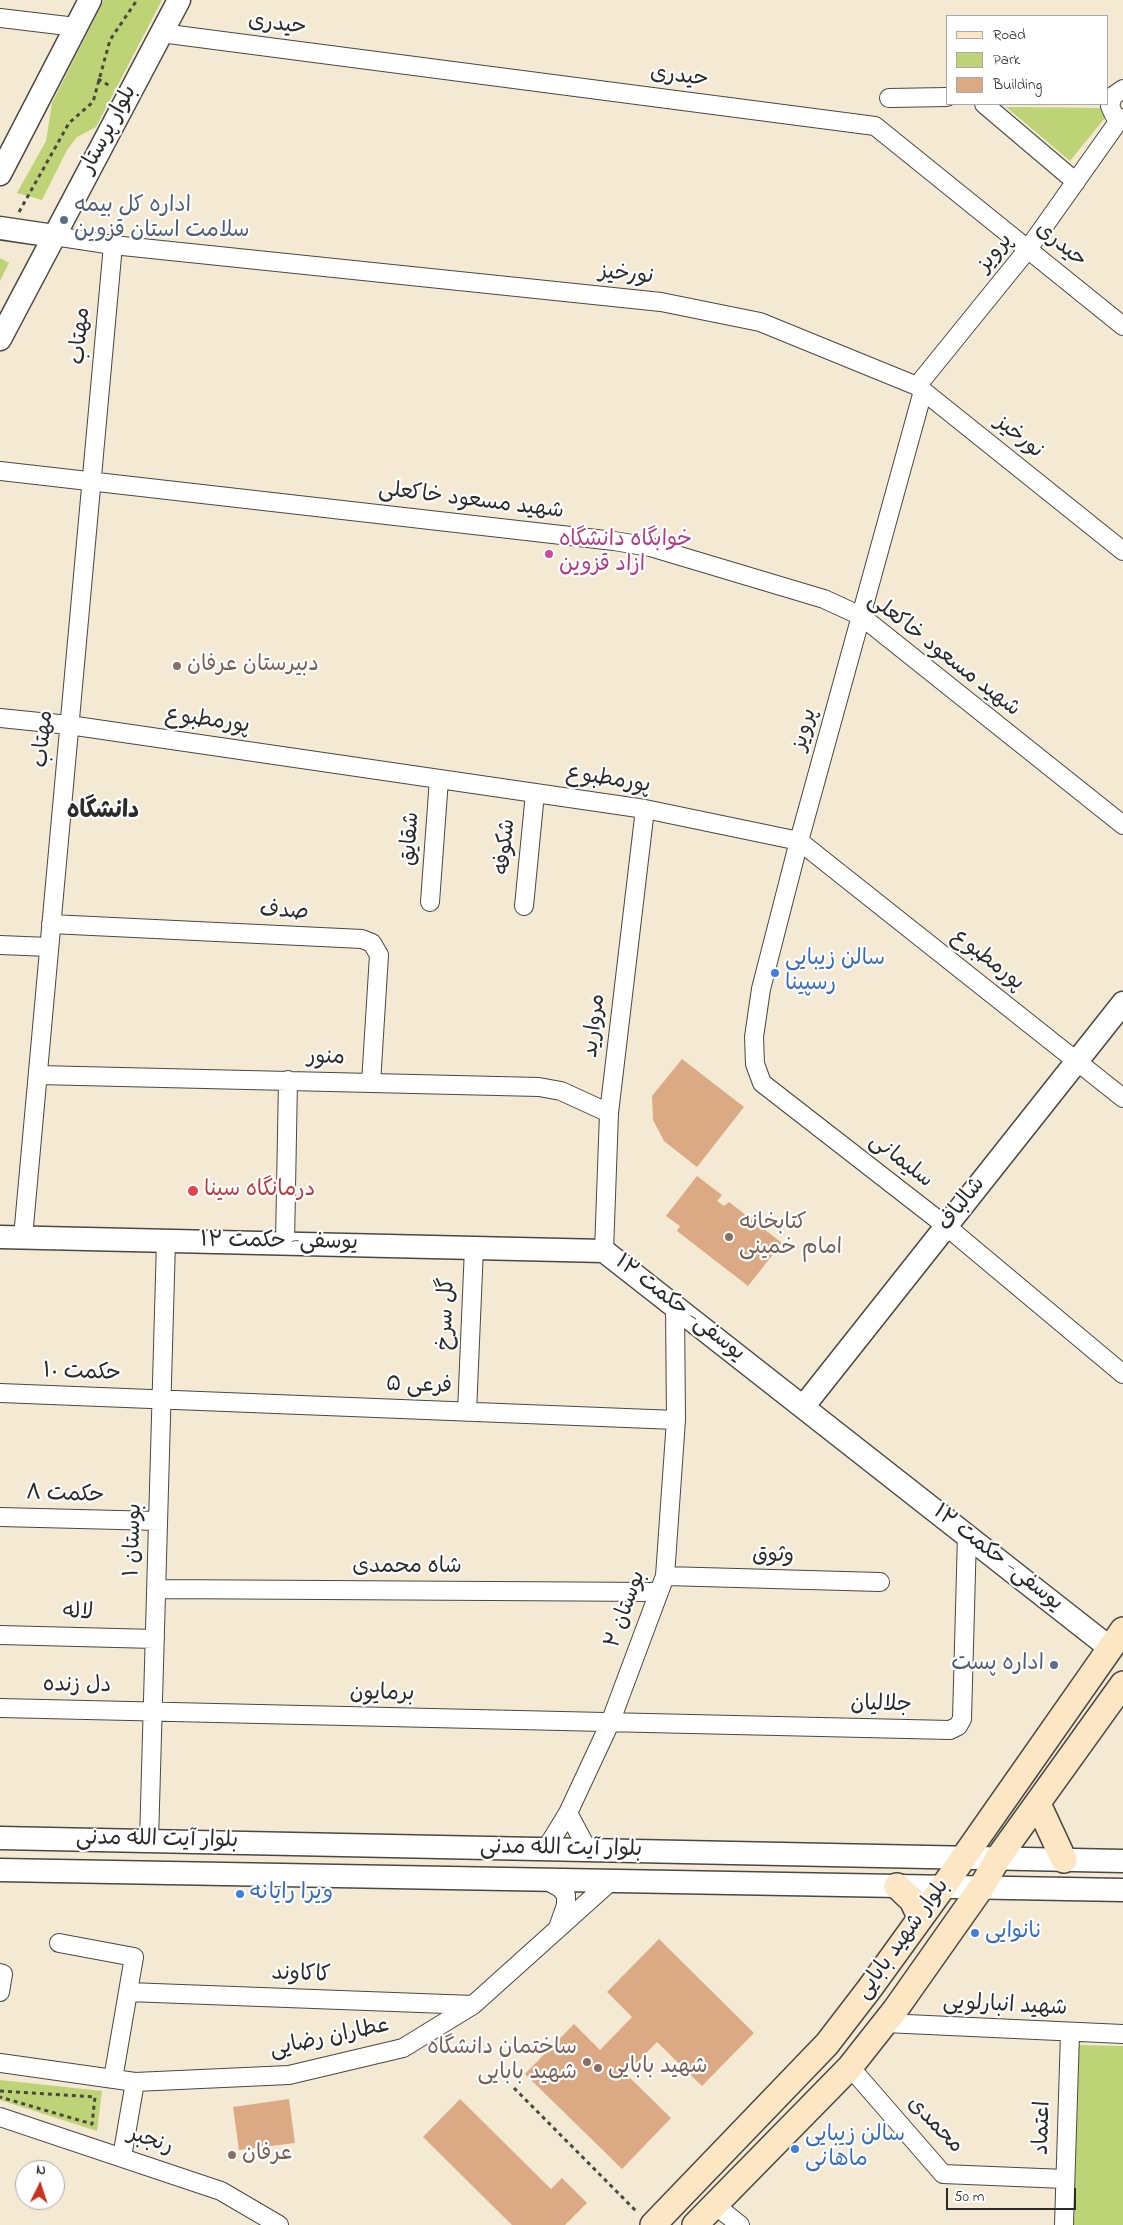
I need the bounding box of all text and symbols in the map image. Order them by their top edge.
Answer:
street label: حیدری [246,9,308,43]
legend [946,15,1108,105]
text: Road [993,24,1026,46]
text: Park [993,49,1020,71]
street label: حیدری [648,61,710,95]
text: Building [993,74,1042,96]
street label: بلوار پرستار [76,81,144,179]
place label: اداره کل بیمه سلامت استان قزوین [74,194,250,245]
marker: اداره کل بیمه سلامت استان قزوین [58,214,70,226]
street label: حیدری [1029,217,1091,275]
street label: پرویز [972,229,1020,279]
street label: نورخیز [597,260,655,292]
street label: مهتاب [66,306,98,366]
street label: نورخیز [988,410,1048,466]
street label: شهید مسعود خاکعلی [377,478,565,526]
place label: خوابگاه دانشگاه ازاد قزوین [559,528,692,580]
marker: خوابگاه دانشگاه ازاد قزوین [543,548,555,560]
street label: شهید مسعود خاکعلی [861,588,1025,724]
place label: دبیرستان عرفان [187,653,319,679]
marker: دبیرستان عرفان [171,660,183,672]
street label: پورمطبوع [163,703,251,741]
street label: پرویز [788,706,824,754]
street label: مهتاب [29,709,61,769]
street label: پورمطبوع [564,761,652,801]
district label: دانشگاه [67,799,139,827]
street label: شقایق [397,811,427,867]
street label: شکوفه [491,818,523,876]
street label: صدف [259,899,309,927]
street label: پورمطبوع [945,924,1029,998]
place label: سالن زیبایی رسپینا [785,947,885,998]
marker: سالن زیبایی رسپینا [769,967,781,979]
street label: مروارید [579,993,613,1059]
street label: منور [307,1045,345,1073]
street label: سلیمانی [863,1129,937,1195]
street label: شالباف [934,1173,992,1237]
place label: درمانگاه سینا [204,1178,315,1204]
marker: درمانگاه سینا [186,1184,200,1198]
place label: کتابخانه امام خمینی [739,1211,842,1262]
street label: یوسفی- حکمت ۱۲ [200,1228,358,1258]
marker: کتابخانه امام خمینی [723,1231,735,1243]
street label: یوسفی- حکمت ۱۲ [609,1250,749,1368]
street label: گل سرخ [434,1277,462,1351]
street label: حکمت ۱۰ [42,1359,122,1389]
street label: فرعی ۵ [385,1373,453,1401]
street label: حکمت ۸ [25,1481,105,1511]
street label: یوسفی- حکمت ۱۲ [927,1500,1067,1618]
street label: بوستان ۱ [121,1503,149,1577]
street label: وثوق [752,1543,794,1571]
street label: شاه محمدی [352,1555,462,1581]
street label: بوستان ۲ [601,1568,653,1652]
street label: لاله [62,1600,94,1628]
place label: اداره پست [951,1652,1044,1678]
marker: اداره پست [1048,1659,1060,1671]
street label: دل زنده [43,1673,111,1701]
street label: برمایون [349,1681,415,1709]
street label: جلالیان [850,1692,912,1720]
street label: بلوار آیت الله مدنی [75,1826,239,1856]
street label: بلوار آیت الله مدنی [479,1835,643,1865]
street label: بلوار شهید بابایی [852,1875,956,2005]
place label: ویرا رایانه [250,1881,333,1907]
marker: ویرا رایانه [234,1888,246,1900]
place label: نانوایی [985,1920,1042,1946]
marker: نانوایی [969,1927,981,1939]
street label: کاکاوند [271,1962,331,1990]
street label: شهید انبارلویی [942,1991,1068,2023]
street label: عطاران رضایی [268,2013,392,2065]
place label: ساختمان دانشگاه شهید بابایی [427,2036,577,2088]
place label: شهید بابایی [608,2055,708,2081]
marker: ساختمان دانشگاه شهید بابایی [581,2056,593,2068]
marker: شهید بابایی [592,2062,604,2074]
street label: محمدی [900,2092,968,2160]
street label: اعتماد [1030,2100,1058,2156]
street label: رنجبر [124,2122,176,2162]
place label: سالن زیبایی ماهانی [805,2123,905,2174]
place label: عرفان [242,2142,292,2168]
marker: سالن زیبایی ماهانی [789,2143,801,2155]
marker: عرفان [226,2149,238,2161]
north arrow [15,2160,65,2210]
text: N [36,2160,46,2181]
scale bar [948,2178,1078,2210]
text: 50 m [954,2186,984,2208]

